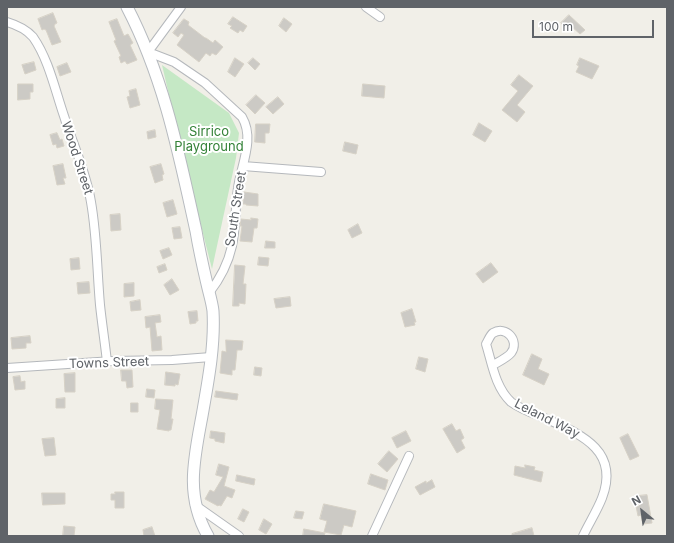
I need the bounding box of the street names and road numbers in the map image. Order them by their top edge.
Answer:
street label: Wood Street [58,119,96,197]
street label: South Street [222,170,250,248]
street label: Towns Street [69,354,149,372]
street label: Leland Way [512,396,582,442]

